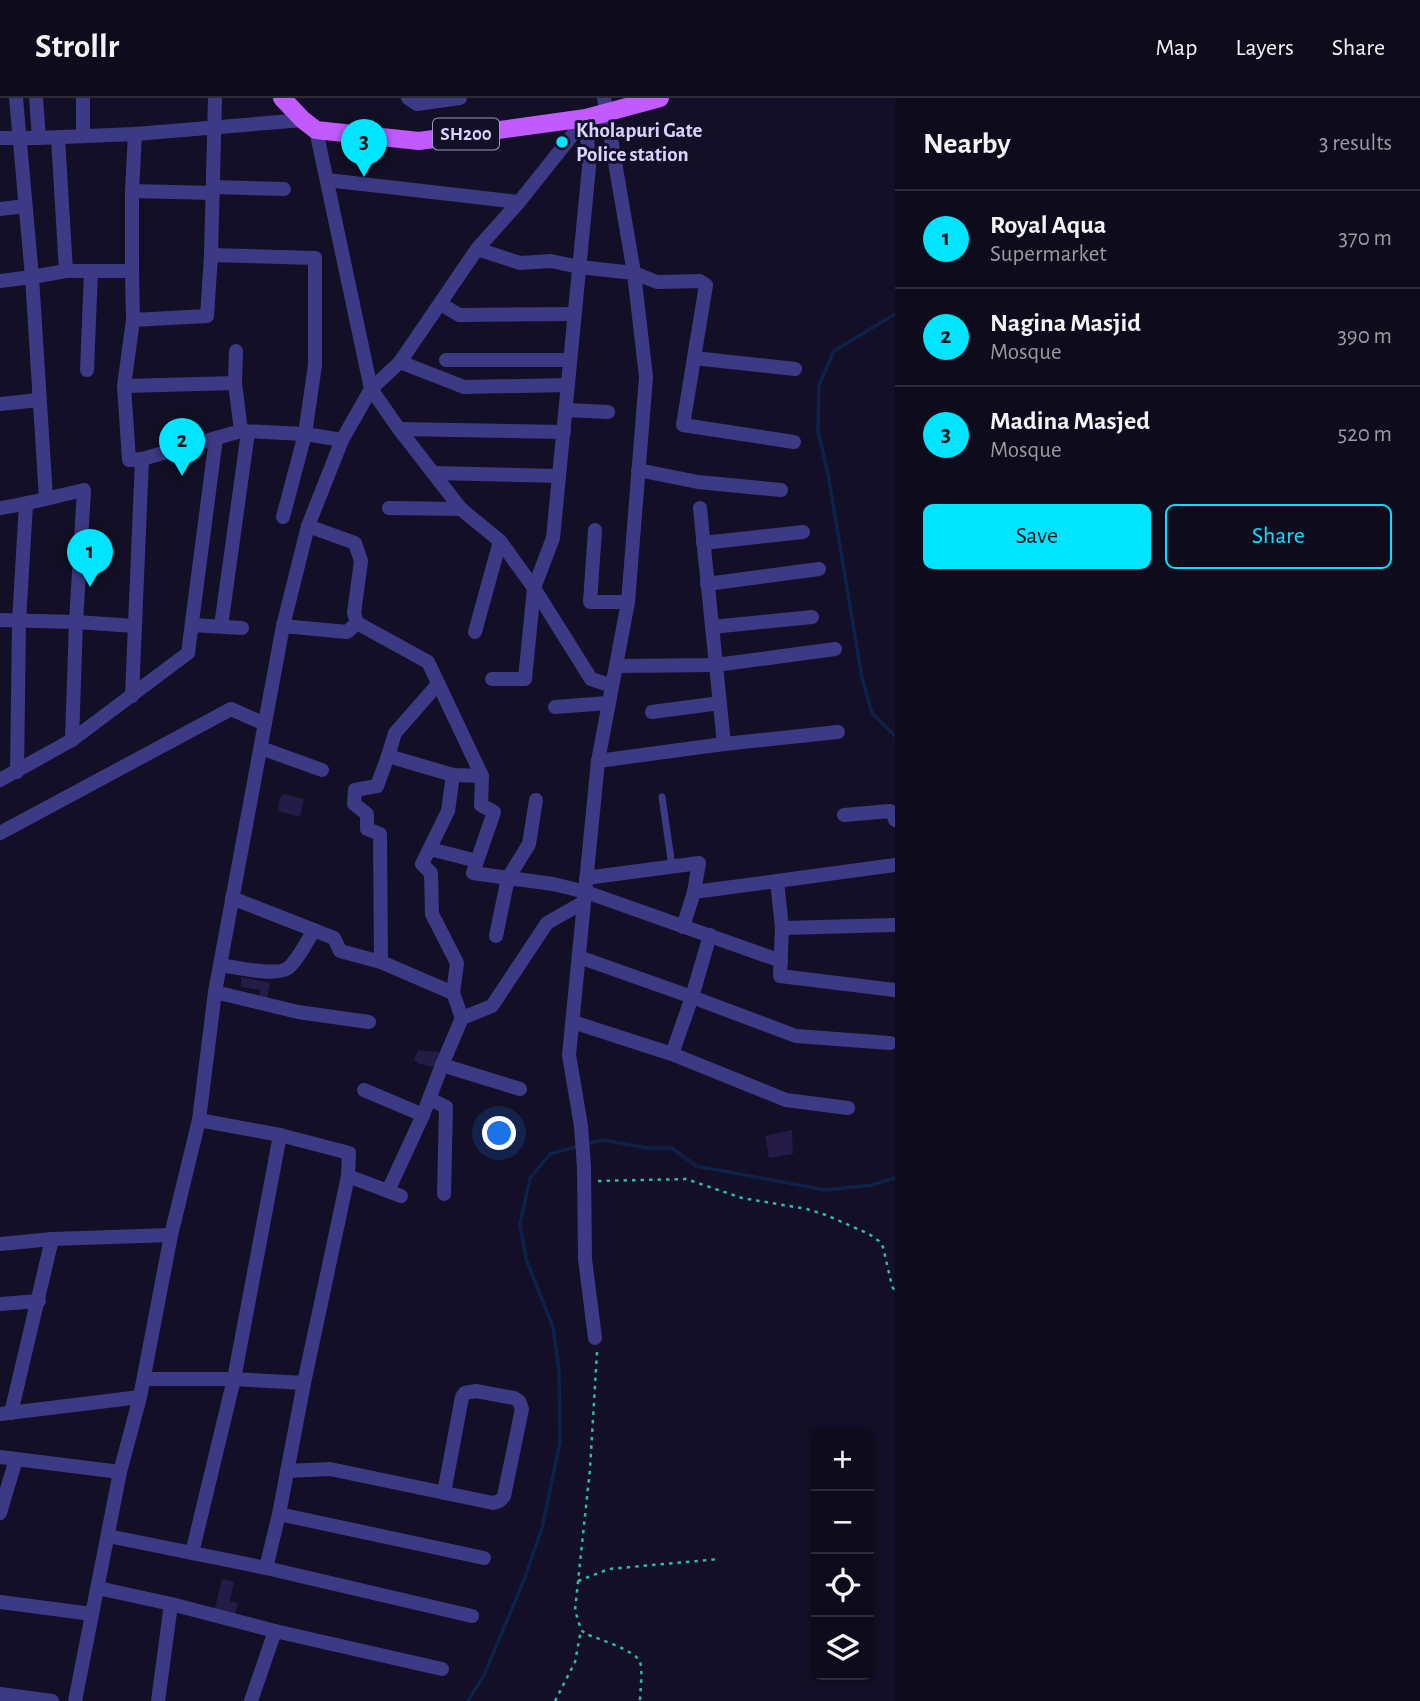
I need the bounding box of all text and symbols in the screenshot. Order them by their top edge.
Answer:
text: Strollr [35,31,119,64]
text: Map [1155,36,1197,60]
text: Layers [1235,36,1294,60]
text: Share [1332,36,1385,60]
road number: SH200 [433,118,499,150]
pin: 3 [341,119,387,177]
place label: Kholapuri Gate Police station [576,120,703,165]
text: Nearby [923,129,1011,159]
text: 3 results [1319,132,1392,155]
marker: Kholapuri Gate Police station [554,134,570,150]
text: Royal Aqua [990,212,1106,238]
text: 1 [942,227,950,250]
text: 370 m [1339,227,1392,250]
text: Supermarket [990,243,1107,266]
text: Nagina Masjid [990,310,1141,336]
text: 2 [941,325,951,348]
text: 390 m [1337,325,1392,348]
text: Mosque [990,341,1062,364]
text: Madina Masjed [990,408,1150,434]
pin: 2 [159,418,205,476]
text: 3 [941,423,951,446]
text: 520 m [1338,423,1392,446]
text: Mosque [990,439,1062,462]
button: Save [923,504,1151,569]
button: Share [1165,504,1392,569]
pin: 1 [67,529,113,587]
your location [482,1116,516,1150]
map controls [811,1428,874,1680]
button: + [811,1428,874,1491]
button: − [811,1491,874,1554]
button: locate [811,1554,874,1617]
button: layers [811,1617,874,1680]

